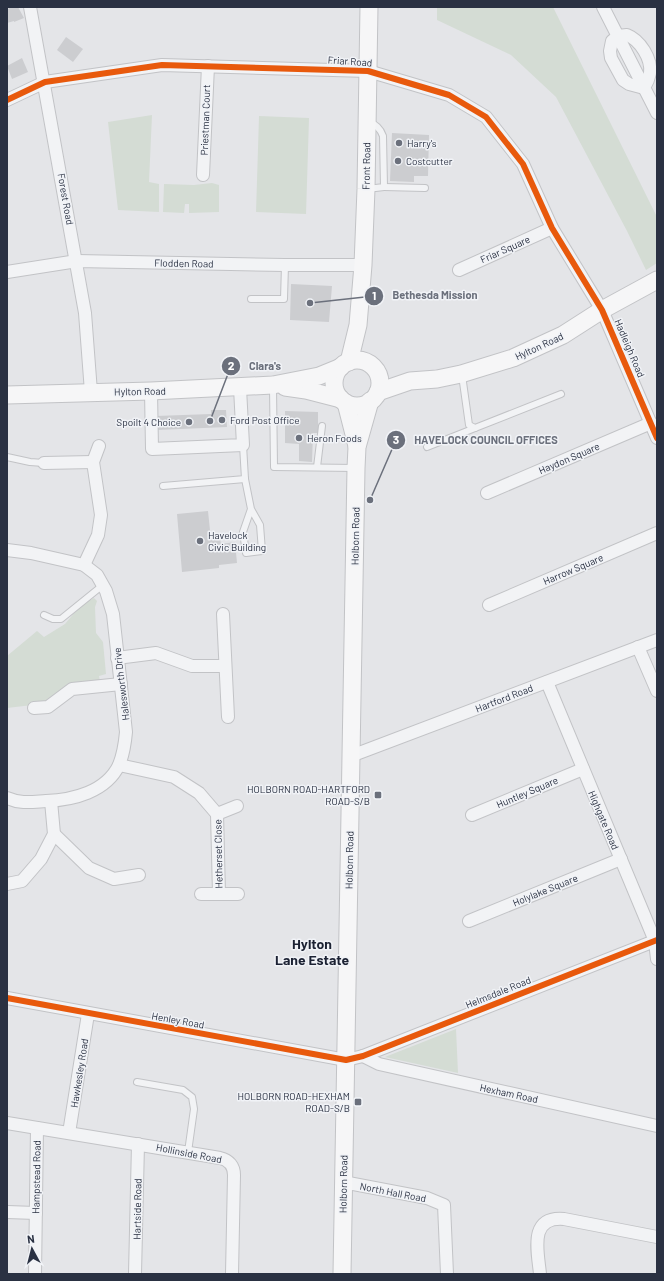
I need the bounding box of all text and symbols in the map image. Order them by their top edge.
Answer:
street label: Friar Road [327,53,373,69]
street label: Priestman Court [198,84,212,156]
place label: Harry's [407,137,437,149]
marker: Harry's [394,138,404,148]
street label: Front Road [360,142,372,190]
place label: Costcutter [406,155,453,167]
marker: Costcutter [393,156,403,166]
street label: Forest Road [56,172,76,226]
street label: Friar Square [478,233,532,265]
street label: Flodden Road [154,256,214,270]
callout: Bethesda Mission [364,284,485,307]
text: 1 [372,288,376,302]
text: Bethesda Mission [392,288,478,301]
street label: Hadleigh Road [612,317,648,379]
street label: Hylton Road [513,330,565,362]
callout: Clara's [221,354,289,377]
text: 2 [228,358,235,372]
text: Clara's [249,359,281,372]
street label: Hylton Road [114,385,166,397]
place label: Ford Post Office [230,414,300,426]
marker: Ford Post Office [217,415,227,425]
place label: Spoilt 4 Choice [116,416,181,428]
marker: Spoilt 4 Choice [184,417,194,427]
callout: HAVELOCK COUNCIL OFFICES [386,428,566,451]
place label: Heron Foods [307,432,362,444]
text: 3 [393,432,399,446]
marker: Heron Foods [294,433,304,443]
text: HAVELOCK COUNCIL OFFICES [414,433,558,446]
street label: Haydon Square [537,440,601,476]
street label: Holborn Road [348,507,362,565]
place label: Havelock Civic Building [208,529,266,553]
marker: Havelock Civic Building [195,536,205,546]
street label: Harrow Square [541,551,605,587]
street label: Halesworth Drive [111,647,131,721]
street label: Hartford Road [473,682,535,714]
street label: Huntley Square [494,774,560,810]
place label: HOLBORN ROAD-HARTFORD ROAD-S/B [247,783,370,807]
street label: Highgate Road [586,789,622,851]
marker: HOLBORN ROAD-HARTFORD ROAD-S/B [373,790,383,800]
street label: Hetherset Close [211,819,225,889]
street label: Holborn Road [342,831,356,889]
street label: Holylake Square [511,871,579,909]
district label: Hylton Lane Estate [275,935,349,968]
street label: Helmsdale Road [464,973,532,1011]
street label: Henley Road [151,1009,205,1031]
street label: Hawkesley Road [68,1038,90,1108]
street label: Hexham Road [479,1081,539,1105]
place label: HOLBORN ROAD-HEXHAM ROAD-S/B [237,1090,350,1114]
marker: HOLBORN ROAD-HEXHAM ROAD-S/B [353,1097,363,1107]
street label: Hampstead Road [29,1140,43,1214]
street label: Hollinside Road [155,1141,223,1165]
street label: Holborn Road [336,1155,350,1213]
street label: Hartside Road [130,1178,144,1240]
street label: North Hall Road [359,1180,427,1204]
north arrow [12,1229,52,1269]
text: N [26,1232,35,1245]

